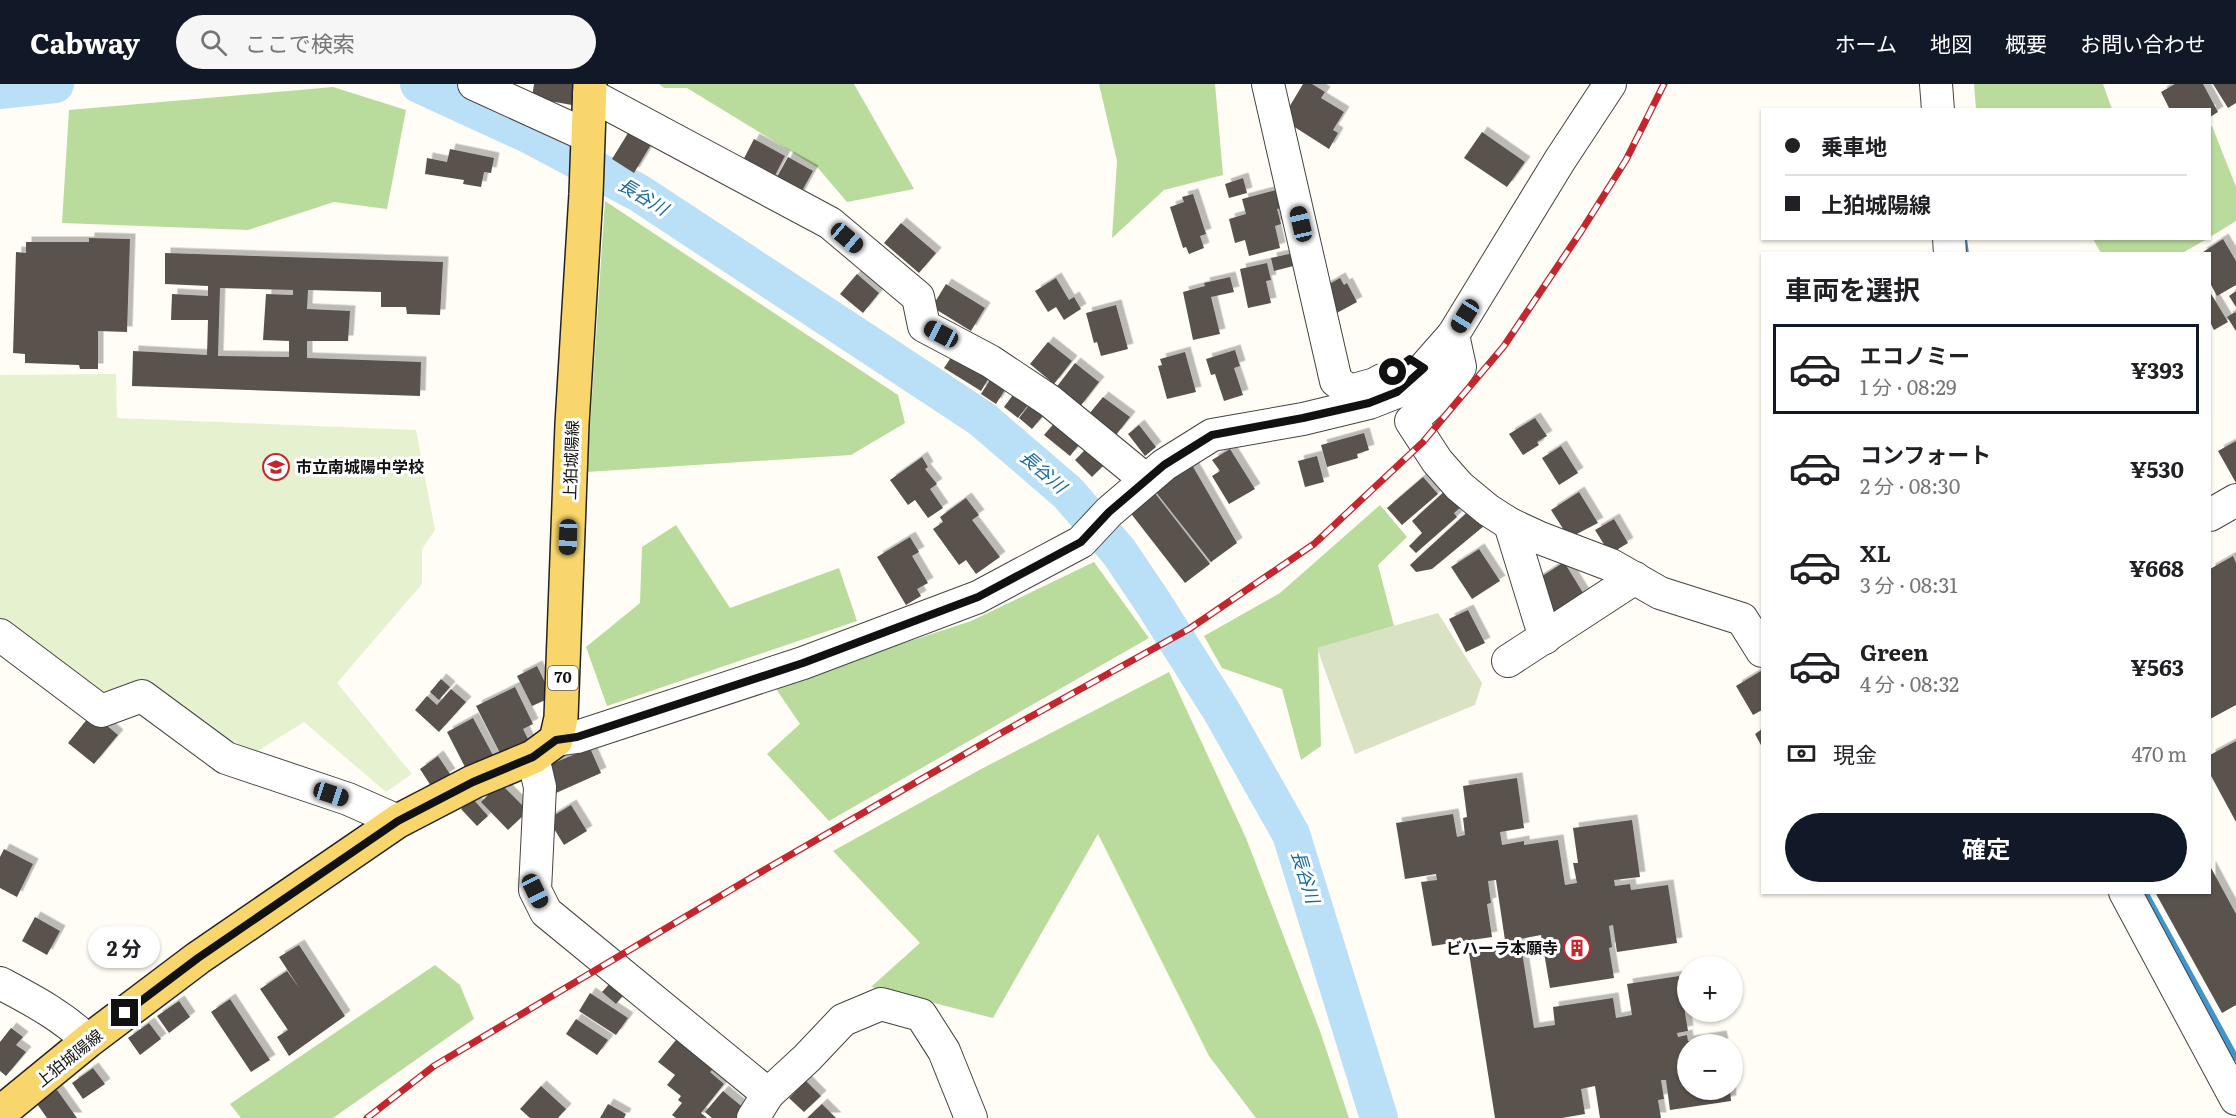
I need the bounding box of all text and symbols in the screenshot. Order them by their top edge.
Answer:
search box [176,15,596,69]
text: Cabway [30,21,140,63]
icon: search [197,26,230,59]
text: ここで検索 [245,26,355,59]
text: ホーム [1835,27,1897,58]
text: 地図 [1930,27,1972,58]
text: 概要 [2005,27,2047,58]
text: お問い合わせ [2080,27,2206,58]
text: 乗車地 [1821,129,1887,162]
water label: 長谷川 [614,170,676,222]
text: 上狛城陽線 [1821,187,1931,220]
car [1288,204,1314,244]
car [827,220,867,256]
text: 車両を選択 [1785,268,1920,308]
car [1448,296,1482,336]
car [921,318,961,350]
text: エコノミー [1860,338,1970,371]
icon: car [1788,342,1842,396]
text: ¥393 [2131,353,2184,386]
route start [1379,358,1406,385]
text: 1 分 · 08:29 [1860,371,1956,401]
street label: 上狛城陽線 [557,420,583,500]
text: コンフォート [1860,437,1991,470]
icon: car [1788,441,1842,495]
water label: 長谷川 [1015,443,1075,500]
school or university icon: 市立南城陽中学校 [261,452,291,482]
text: ¥530 [2130,452,2184,485]
place label: 市立南城陽中学校 [296,454,424,478]
text: 2 分 · 08:30 [1860,470,1960,500]
car [558,519,578,555]
text: XL [1860,536,1891,569]
icon: car [1788,540,1842,594]
text: ¥668 [2129,551,2184,584]
text: 3 分 · 08:31 [1860,569,1958,599]
text: Green [1860,635,1929,668]
icon: car [1788,639,1842,693]
text: ¥563 [2131,650,2184,683]
road number: 70 [548,666,578,690]
text: 4 分 · 08:32 [1860,668,1959,698]
icon: cash [1785,737,1818,770]
text: 現金 [1833,737,1877,770]
text: 470 m [2132,738,2187,768]
car [311,780,351,808]
button: 確定 [1785,813,2187,882]
water label: 長谷川 [1286,847,1328,908]
car [519,871,551,911]
callout: 2 分 [89,926,161,968]
text: 2 分 [107,932,141,962]
building icon: ビハーラ本願寺 [1562,933,1592,963]
place label: ビハーラ本願寺 [1446,935,1558,959]
map controls [1677,956,1743,1100]
button: + [1677,956,1743,1022]
route end [111,999,138,1026]
street label: 上狛城陽線 [30,1023,107,1092]
button: − [1677,1034,1743,1100]

